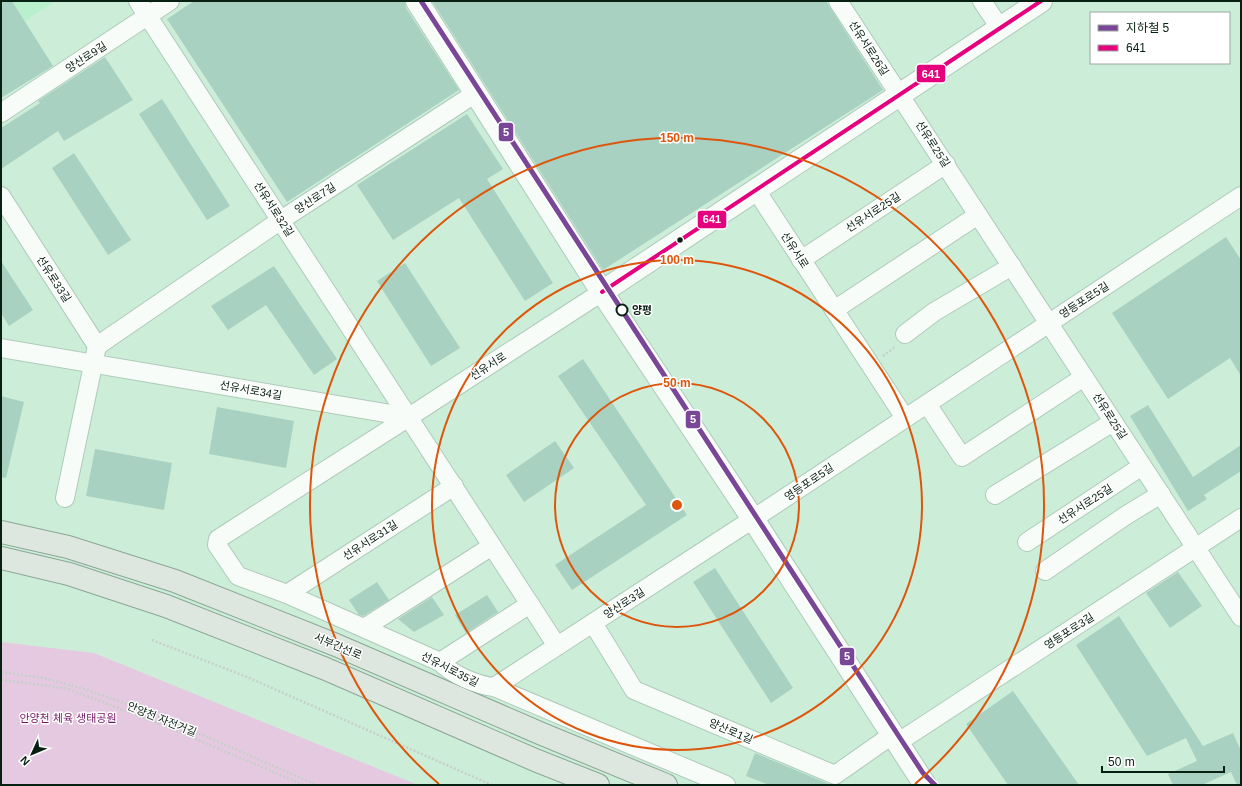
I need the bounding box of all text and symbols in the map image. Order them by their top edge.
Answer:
legend [1090,12,1230,64]
street label: 선유서로26길 [847,18,891,78]
text: 지하철 5 [1126,21,1169,35]
street label: 양산로9길 [63,39,109,75]
text: 641 [1126,41,1146,55]
line badge: 641 [916,64,946,83]
text: 641 [922,68,940,80]
street label: 선유로25길 [914,119,952,169]
line badge: 5 [498,122,514,142]
text: 5 [503,126,509,138]
text: 150 m [660,131,694,145]
street label: 선유서로32길 [252,179,296,239]
street label: 양산로7길 [292,180,338,216]
street label: 선유서로25길 [843,190,903,234]
line badge: 641 [697,210,727,229]
text: 641 [703,213,721,225]
street label: 선유서로 [779,230,811,270]
unlabelled marker [675,235,685,245]
text: 100 m [660,253,694,267]
street label: 선유로33길 [35,254,73,304]
street label: 영등포로5길 [1057,280,1111,320]
marker: 양평 [615,303,629,317]
place label: 양평 [632,304,652,316]
street label: 선유서로 [468,350,508,382]
text: 50 m [663,376,691,390]
street label: 선유서로34길 [219,379,283,401]
street label: 선유로25길 [1091,391,1129,441]
line badge: 5 [685,410,701,429]
text: 5 [690,413,696,425]
street label: 영등포로5길 [782,461,836,503]
street label: 선유서로25길 [1055,482,1115,526]
centre of rings [670,498,684,512]
street label: 선유서로31길 [340,518,400,562]
street label: 양산로3길 [601,585,647,621]
street label: 영등포로3길 [1042,611,1096,651]
street label: 서부간선로 [312,631,364,661]
line badge: 5 [839,647,855,666]
street label: 선유서로35길 [419,649,481,689]
text: 5 [844,650,850,662]
street label: 안양천 자전거길 [125,700,199,738]
park label: 안양천 체육 생태공원 [19,712,117,724]
street label: 양산로1길 [707,716,755,746]
north arrow [12,734,52,774]
scale bar [1102,748,1224,774]
text: N [18,754,32,768]
text: 50 m [1108,755,1135,769]

